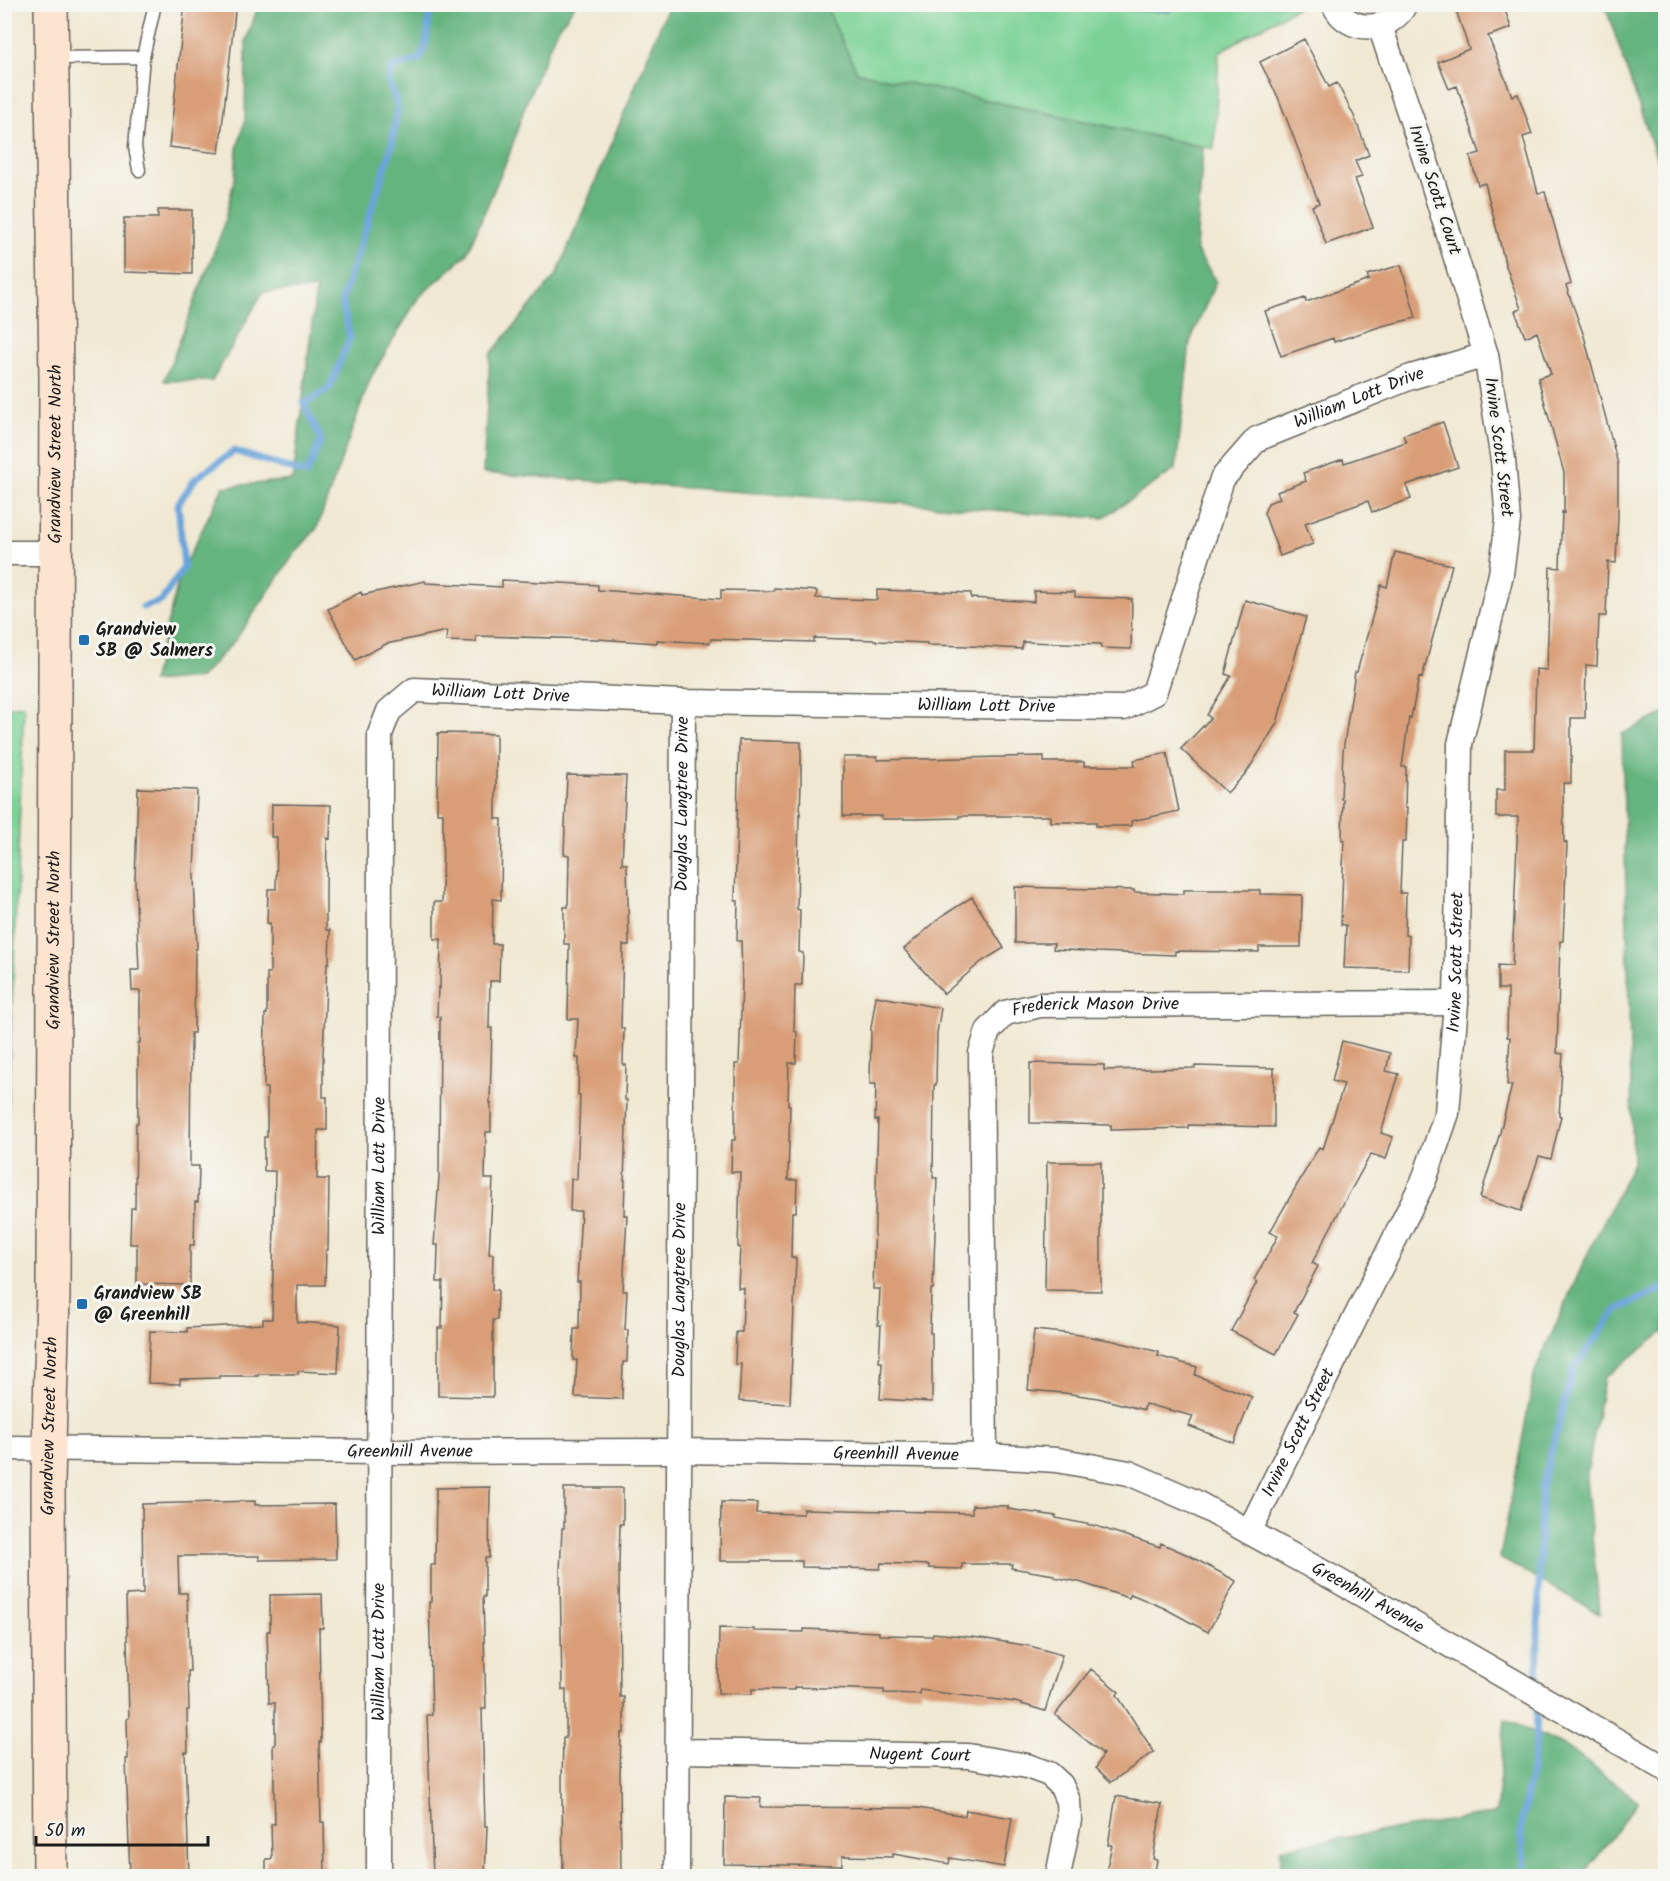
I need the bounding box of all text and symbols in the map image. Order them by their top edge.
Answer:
street label: Irvine Scott Court [1399,121,1469,260]
street label: William Lott Drive [1290,359,1428,437]
street label: Grandview Street North [41,364,71,544]
street label: Irvine Scott Street [1475,375,1521,520]
place label: Grandview SB @ Salmers [96,616,213,666]
marker: Grandview SB @ Salmers [77,633,91,647]
street label: William Lott Drive [431,676,570,711]
street label: William Lott Drive [917,691,1056,722]
street label: Douglas Langtree Drive [668,716,697,892]
street label: Grandview Street North [39,850,69,1030]
street label: Irvine Scott Street [1439,891,1472,1034]
street label: Frederick Mason Drive [1009,990,1179,1025]
street label: William Lott Drive [365,1097,394,1235]
street label: Douglas Langtree Drive [665,1202,695,1378]
place label: Grandview SB @ Greenhill [94,1280,202,1330]
marker: Grandview SB @ Greenhill [75,1297,89,1311]
street label: Grandview Street North [33,1336,66,1516]
street label: Irvine Scott Street [1254,1362,1343,1502]
street label: Greenhill Avenue [347,1437,473,1467]
street label: Greenhill Avenue [833,1439,959,1470]
street label: Greenhill Avenue [1306,1554,1430,1642]
street label: William Lott Drive [365,1583,394,1721]
street label: Nugent Court [869,1740,972,1771]
scale bar [36,1809,208,1847]
text: 50 m [45,1817,85,1846]

